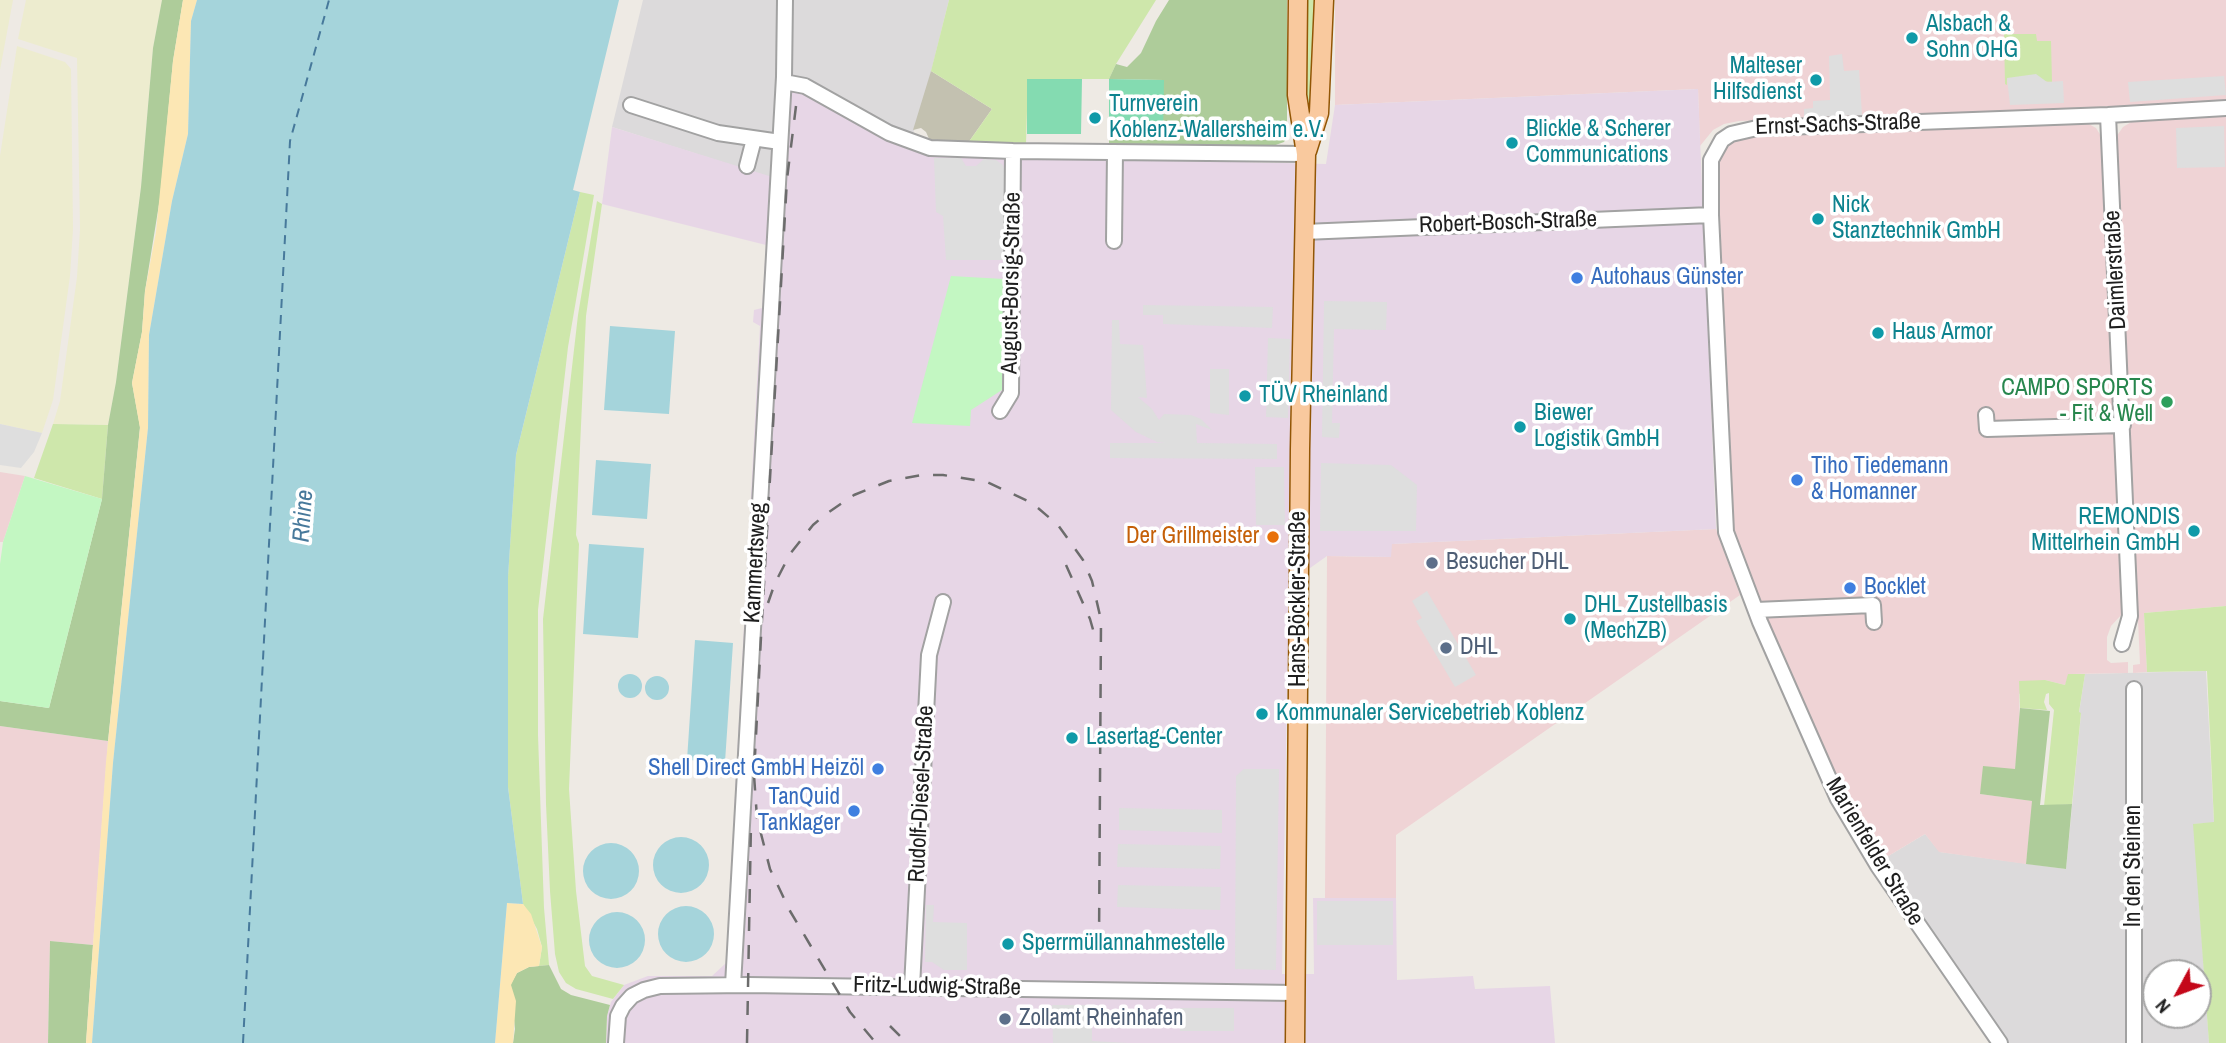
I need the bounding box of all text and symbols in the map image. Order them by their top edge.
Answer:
place label: Alsbach & Sohn OHG [1926,11,2018,65]
marker: Alsbach & Sohn OHG [1904,30,1920,46]
place label: Malteser Hilfsdienst [1713,53,1802,107]
marker: Malteser Hilfsdienst [1808,72,1824,88]
place label: Turnverein Koblenz-Wallersheim e.V. [1109,91,1325,145]
street label: Ernst-Sachs-Straße [1755,108,1921,142]
marker: Turnverein Koblenz-Wallersheim e.V. [1087,110,1103,126]
place label: Blickle & Scherer Communications [1526,116,1671,170]
marker: Blickle & Scherer Communications [1504,135,1520,151]
street label: August-Borsig-Straße [997,192,1027,374]
place label: Nick Stanztechnik GmbH [1832,192,2001,246]
street label: Robert-Bosch-Straße [1418,206,1598,240]
street label: Daimlerstraße [2099,210,2133,330]
marker: Nick Stanztechnik GmbH [1810,211,1826,227]
place label: Autohaus Günster [1591,264,1743,292]
marker: Autohaus Günster [1569,270,1585,286]
place label: Haus Armor [1892,319,1993,347]
marker: Haus Armor [1870,325,1886,341]
place label: CAMPO SPORTS - Fit & Well [2001,375,2153,429]
place label: TÜV Rheinland [1259,382,1388,410]
marker: TÜV Rheinland [1237,388,1253,404]
marker: CAMPO SPORTS - Fit & Well [2159,394,2175,410]
place label: Biewer Logistik GmbH [1534,400,1660,454]
marker: Biewer Logistik GmbH [1512,419,1528,435]
place label: Tiho Tiedemann & Homanner [1811,453,1949,507]
marker: Tiho Tiedemann & Homanner [1789,472,1805,488]
water label: Rhine [288,489,320,543]
street label: Kammertsweg [739,502,773,624]
place label: REMONDIS Mittelrhein GmbH [2031,504,2180,558]
street label: Hans-Böckler-Straße [1285,511,1313,687]
place label: Der Grillmeister [1126,523,1259,551]
marker: REMONDIS Mittelrhein GmbH [2186,523,2202,539]
marker: Der Grillmeister [1265,529,1281,545]
place label: Besucher DHL [1446,549,1569,577]
marker: Besucher DHL [1424,555,1440,571]
place label: Bocklet [1864,574,1926,602]
marker: Bocklet [1842,580,1858,596]
place label: DHL Zustellbasis (MechZB) [1584,592,1728,646]
marker: DHL Zustellbasis (MechZB) [1562,611,1578,627]
place label: DHL [1460,634,1498,662]
marker: DHL [1438,640,1454,656]
place label: Kommunaler Servicebetrieb Koblenz [1276,700,1584,728]
street label: Rudolf-Diesel-Straße [904,705,940,883]
marker: Kommunaler Servicebetrieb Koblenz [1254,706,1270,722]
place label: Lasertag-Center [1086,724,1222,752]
marker: Lasertag-Center [1064,730,1080,746]
place label: Shell Direct GmbH Heizöl [648,755,864,783]
marker: Shell Direct GmbH Heizöl [870,761,886,777]
street label: Marienfelder Straße [1819,773,1929,931]
place label: TanQuid Tanklager [758,784,840,838]
marker: TanQuid Tanklager [846,803,862,819]
street label: In den Steinen [2120,805,2148,927]
place label: Sperrmüllannahmestelle [1022,930,1225,958]
marker: Sperrmüllannahmestelle [1000,936,1016,952]
north arrow [2142,959,2212,1029]
street label: Fritz-Ludwig-Straße [853,972,1021,1002]
text: N [2149,994,2176,1019]
place label: Zollamt Rheinhafen [1019,1005,1184,1033]
marker: Zollamt Rheinhafen [997,1011,1013,1027]

